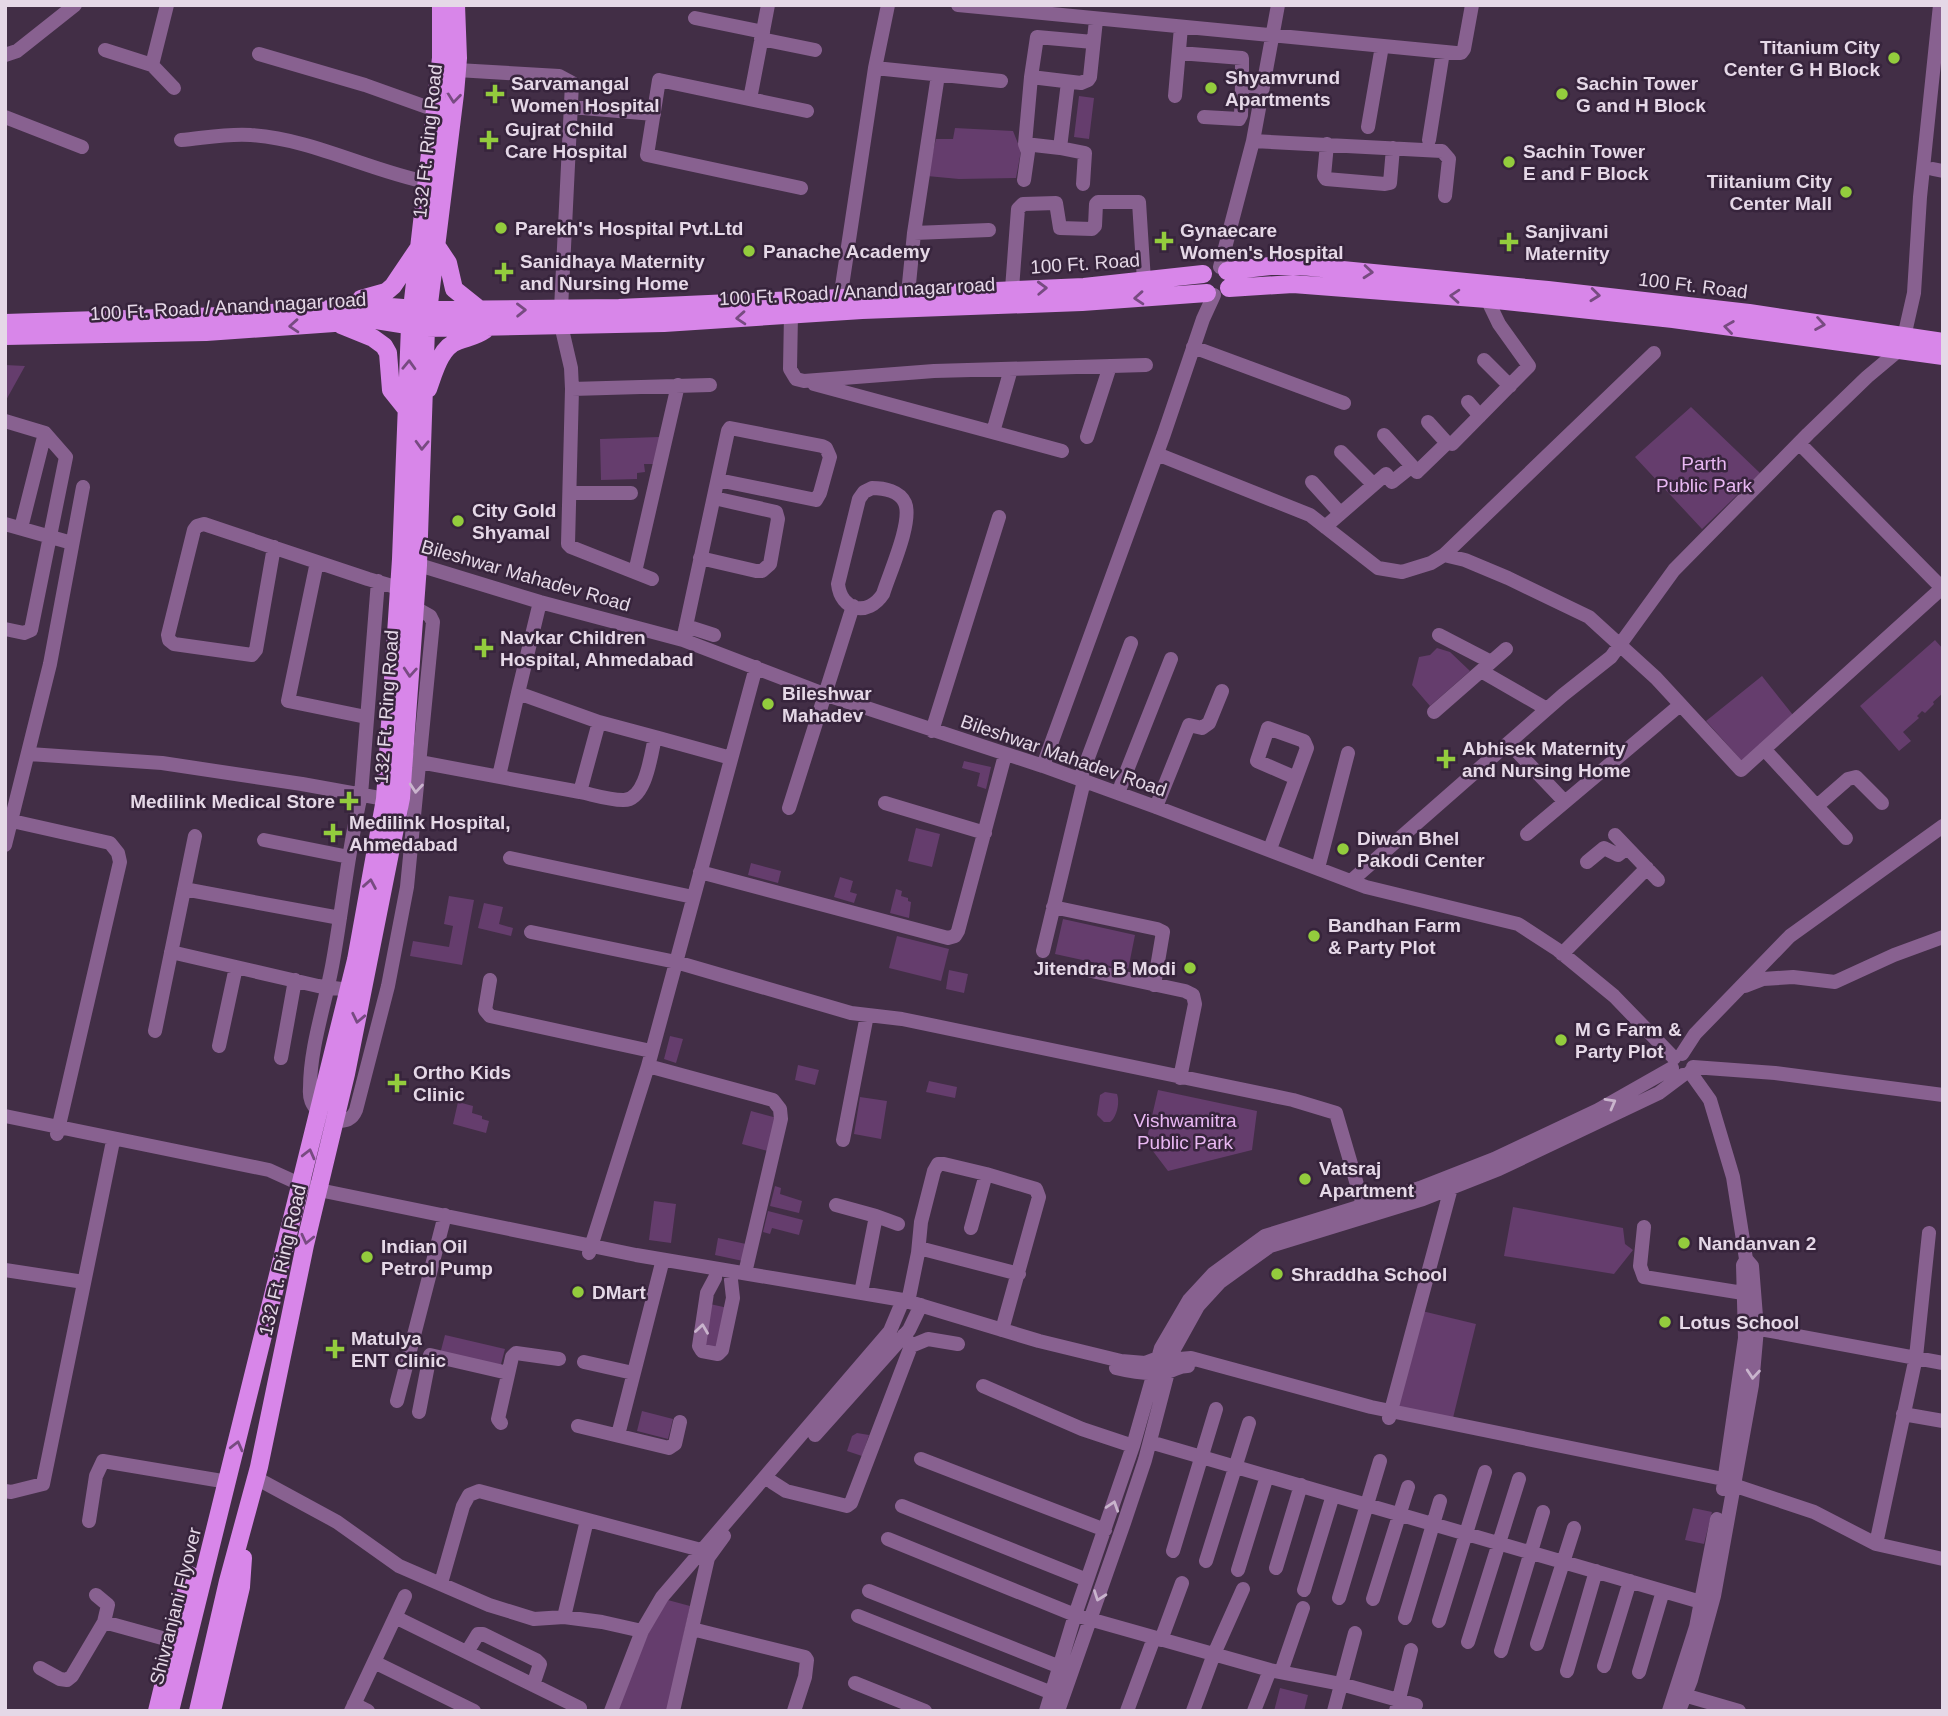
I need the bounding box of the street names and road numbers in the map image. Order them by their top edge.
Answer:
street label: 132 Ft. Ring Road [409,63,446,219]
street label: 100 Ft. Road [1030,249,1141,278]
street label: 100 Ft. Road [1637,268,1749,303]
street label: 100 Ft. Road / Anand nagar road [718,274,996,309]
street label: 100 Ft. Road / Anand nagar road [89,289,367,324]
street label: Bileshwar Mahadev Road [419,536,633,615]
street label: 132 Ft. Ring Road [371,629,402,785]
street label: Bileshwar Mahadev Road [958,710,1170,801]
street label: 132 Ft. Ring Road [255,1183,310,1338]
street label: Shivranjani Flyover [146,1525,205,1687]

